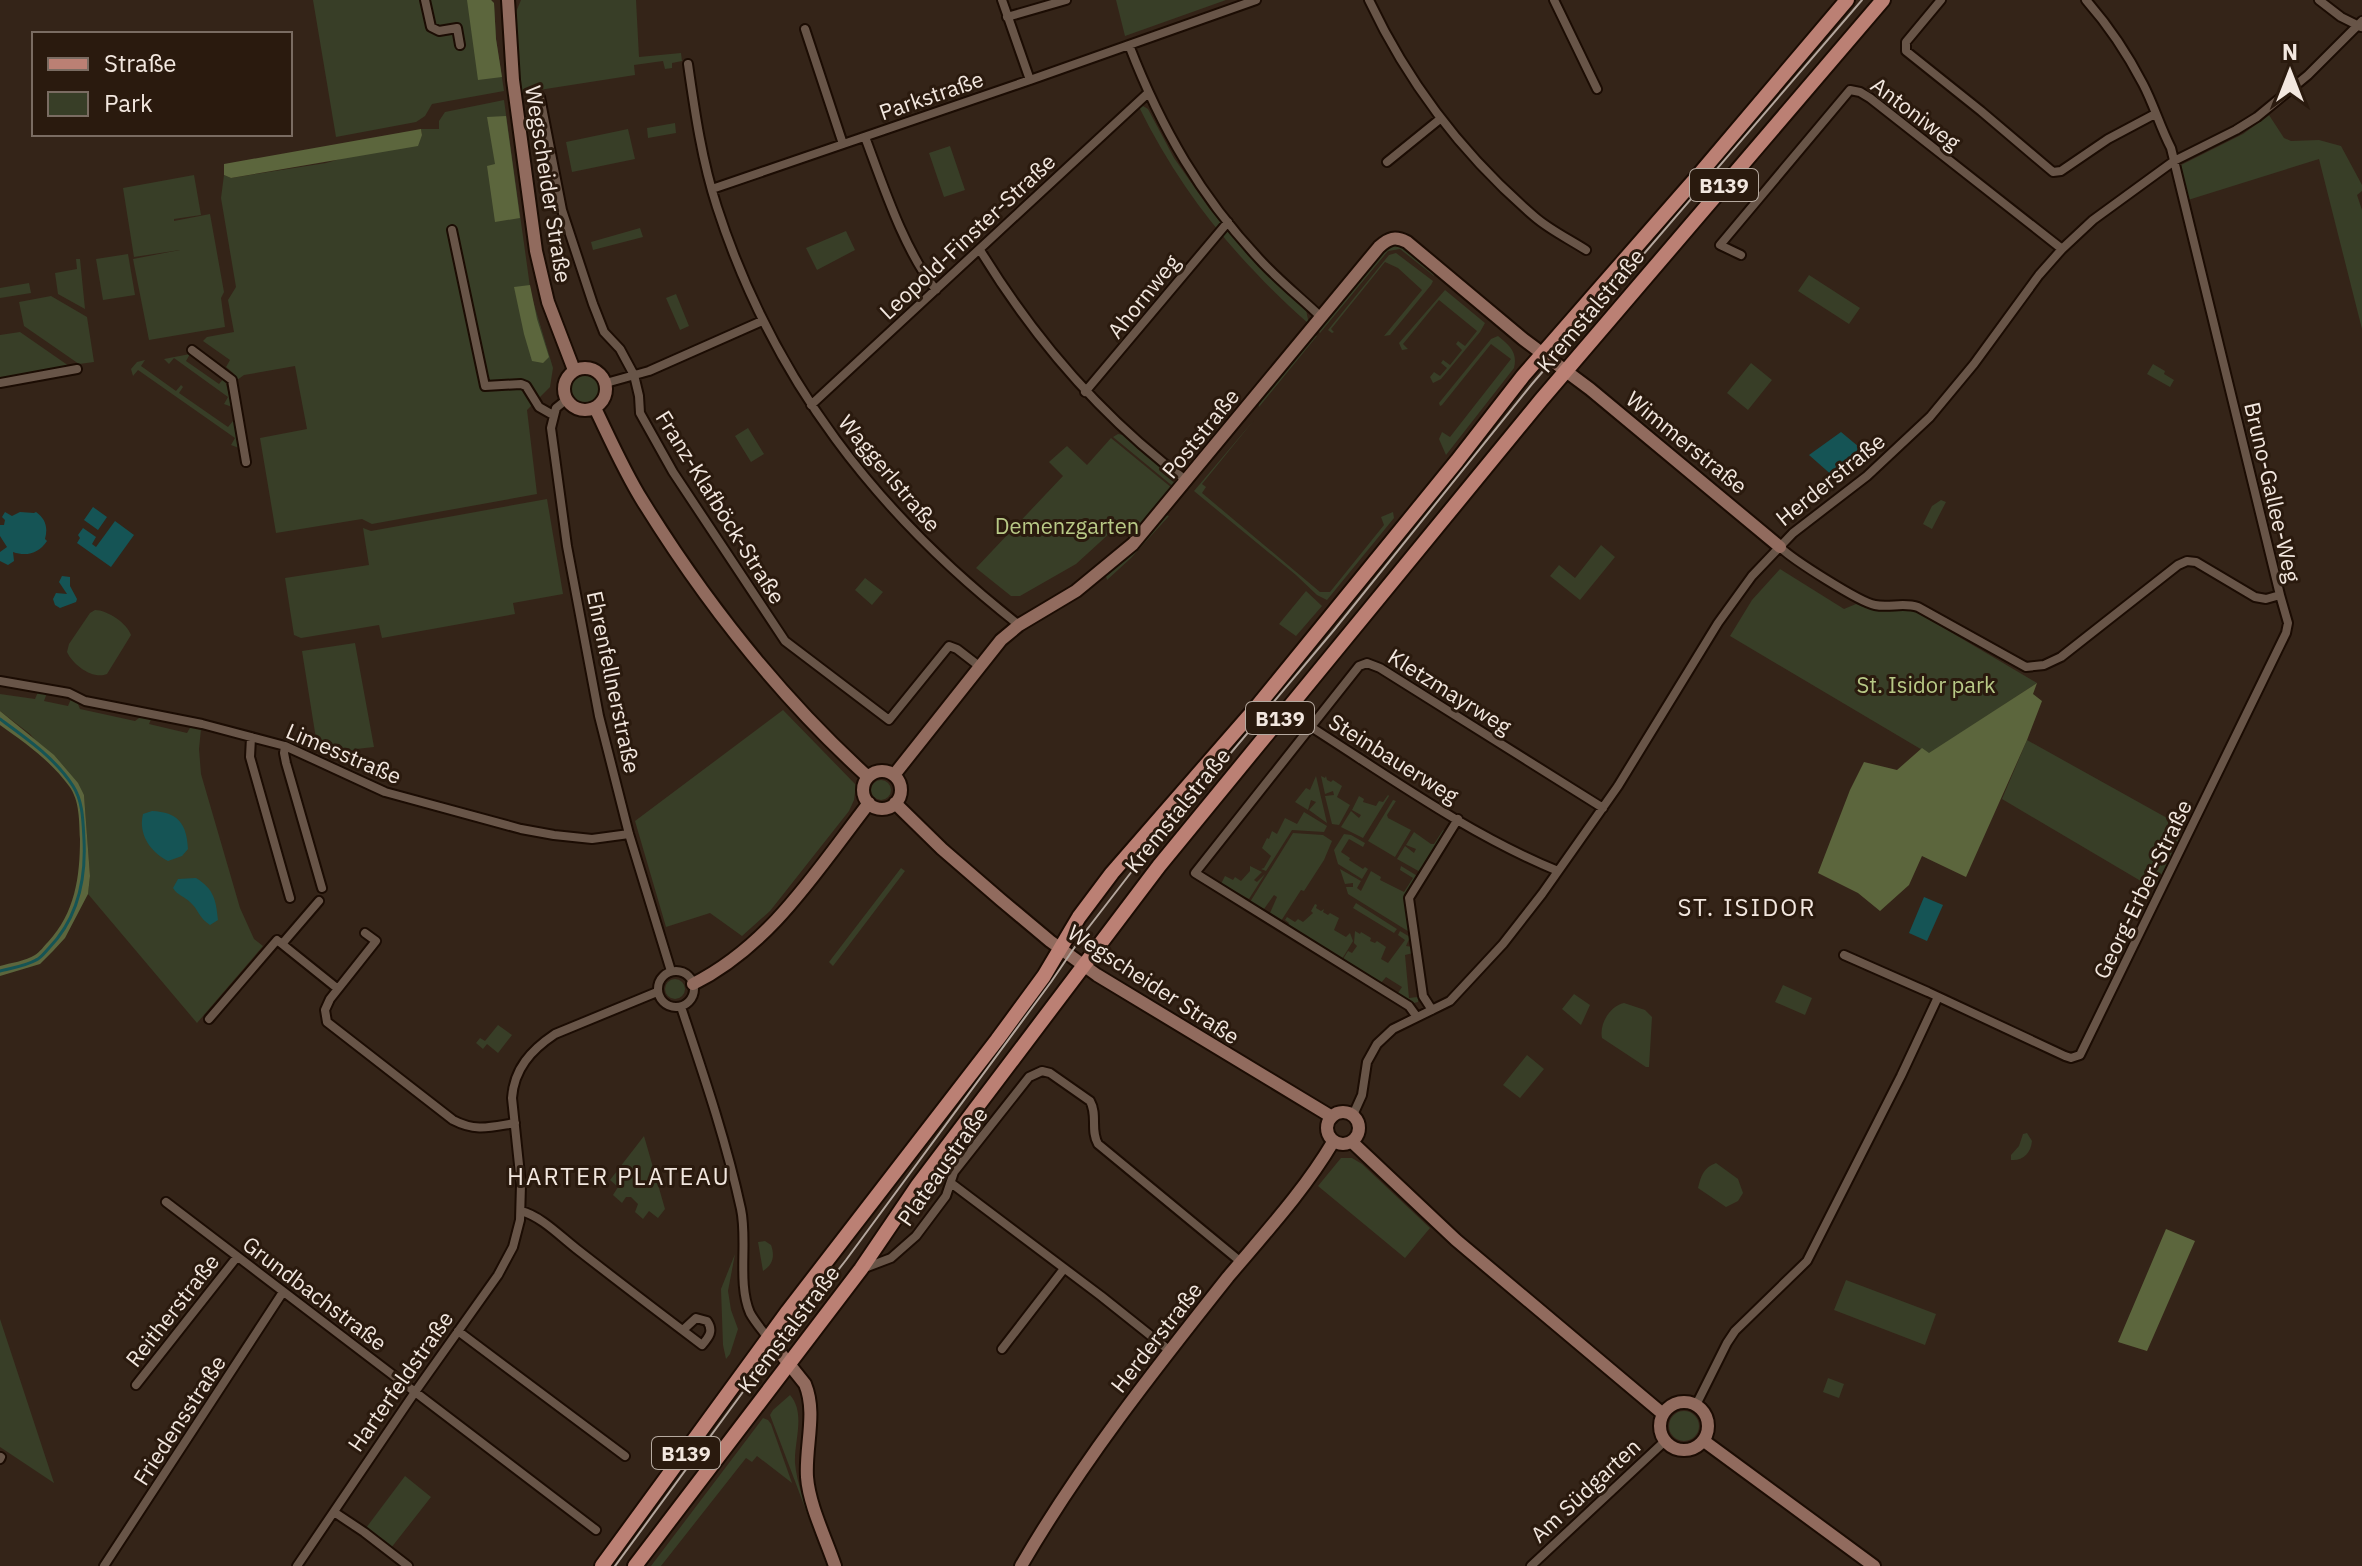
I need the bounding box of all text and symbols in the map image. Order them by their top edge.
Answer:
legend [32,32,292,136]
north arrow [2250,32,2330,112]
text: N [2282,37,2298,66]
text: Straße [104,47,176,79]
street label: Parkstraße [875,64,987,126]
street label: Antoniweg [1865,70,1967,156]
street label: Wegscheider Straße [519,83,579,285]
text: Park [104,87,153,119]
street label: Leopold-Finster-Straße [873,147,1061,325]
road number: B139 [1690,169,1758,201]
street label: Kremstalstraße [1530,242,1650,378]
street label: Ahornweg [1100,248,1186,344]
street label: Poststraße [1155,382,1245,484]
street label: Wimmerstraße [1620,384,1754,500]
street label: Bruno-Gallee-Weg [2238,399,2308,585]
street label: Franz-Klafböck-Straße [650,405,792,609]
street label: Waggerlstraße [832,408,948,538]
street label: Herderstraße [1769,426,1891,532]
park label: Demenzgarten [995,511,1139,540]
street label: Ehrenfellnerstraße [581,588,647,776]
street label: Kletzmayrweg [1383,641,1518,741]
park label: St. Isidor park [1856,670,1996,699]
road number: B139 [1246,702,1314,734]
street label: Steinbauerweg [1323,706,1465,810]
street label: Limesstraße [282,716,406,790]
street label: Kremstalstraße [1118,741,1236,879]
street label: Georg-Erber-Straße [2086,795,2198,983]
district label: ST. ISIDOR [1677,891,1817,923]
street label: Wegscheider Straße [1063,918,1245,1050]
street label: Plateaustraße [890,1101,994,1231]
district label: HARTER PLATEAU [507,1160,731,1192]
street label: Grundbachstraße [237,1229,393,1357]
street label: Reitherstraße [119,1248,225,1372]
street label: Kremstalstraße [730,1259,846,1399]
street label: Herderstraße [1104,1276,1208,1398]
street label: Harterfeldstraße [341,1305,459,1457]
street label: Friedensstraße [126,1349,232,1491]
street label: Am Südgarten [1524,1432,1646,1548]
road number: B139 [652,1437,720,1469]

